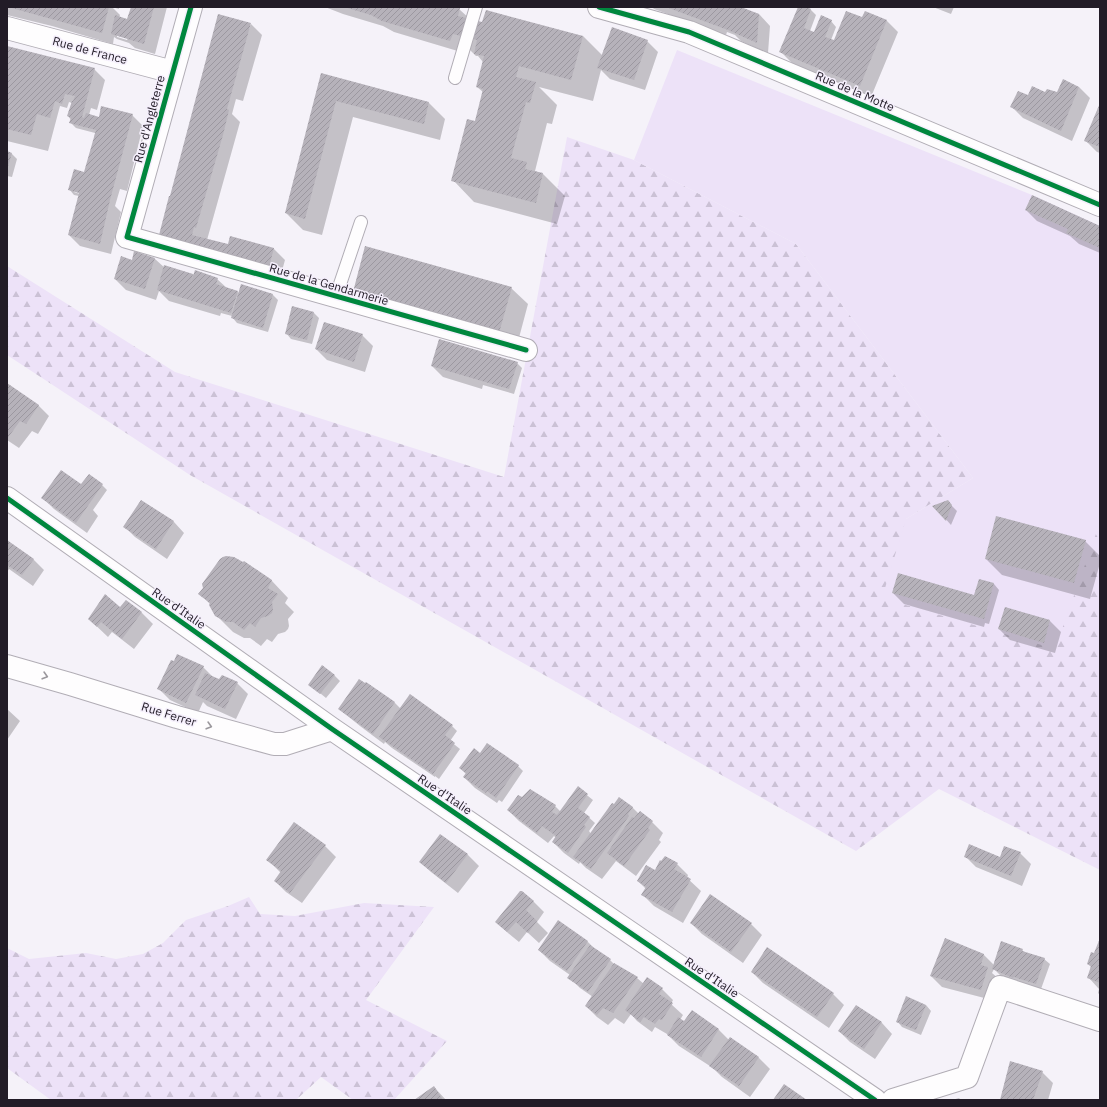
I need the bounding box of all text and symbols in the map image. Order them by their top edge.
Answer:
street label: Rue de France [51,33,129,67]
street label: Rue de la Motte [813,68,897,114]
street label: Rue d'Angleterre [130,73,168,164]
street label: Rue de la Gendarmerie [268,260,391,308]
street label: Rue d'Italie [149,584,209,632]
one-way arrow [41,672,48,680]
street label: Rue Ferrer [140,699,199,730]
one-way arrow [206,721,213,730]
street label: Rue d'Italie [415,770,475,818]
street label: Rue d'Italie [682,953,742,1001]

